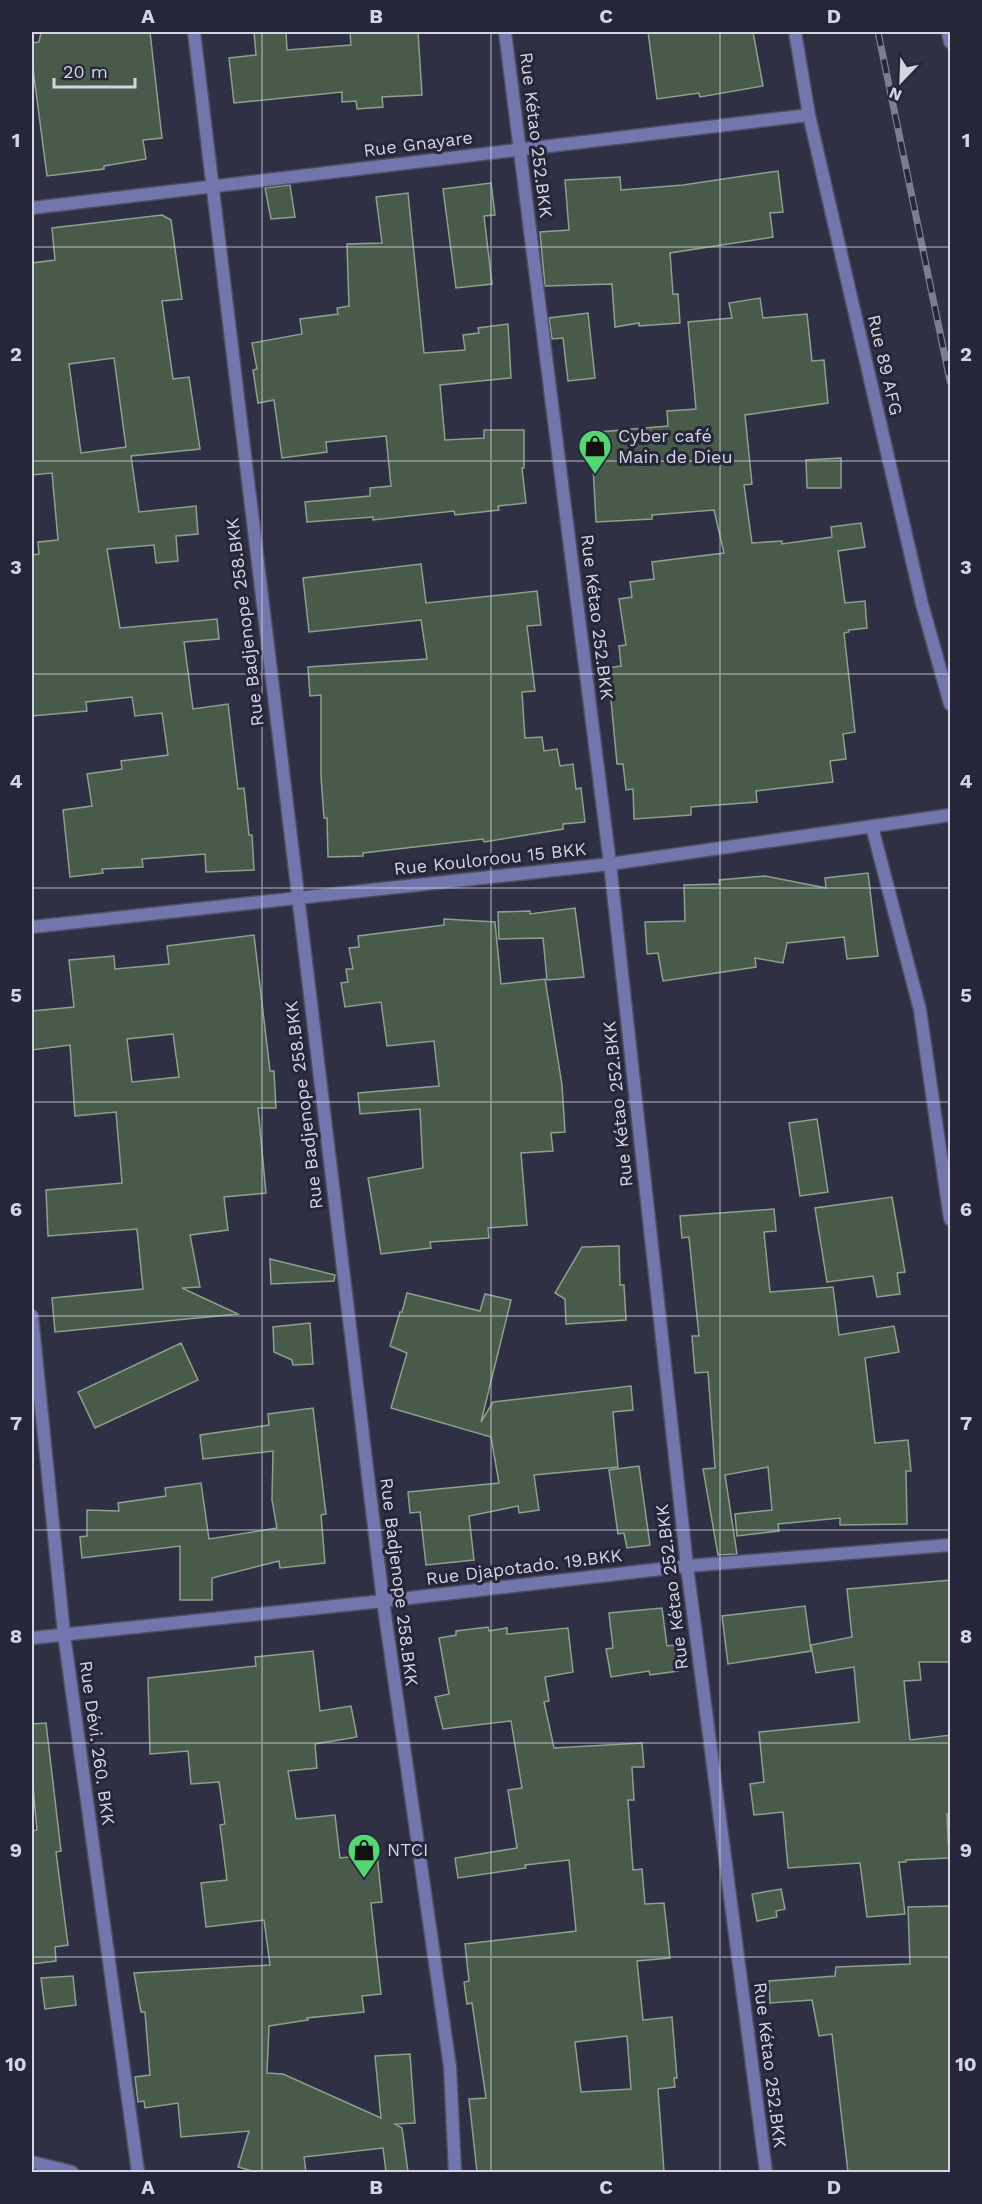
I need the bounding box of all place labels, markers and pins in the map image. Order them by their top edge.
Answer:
place label: Cyber café Main de Dieu [618,425,733,467]
shop icon: Cyber café Main de Dieu [577,428,613,475]
shop icon: NTCI [346,1832,382,1879]
place label: NTCI [387,1839,428,1860]

